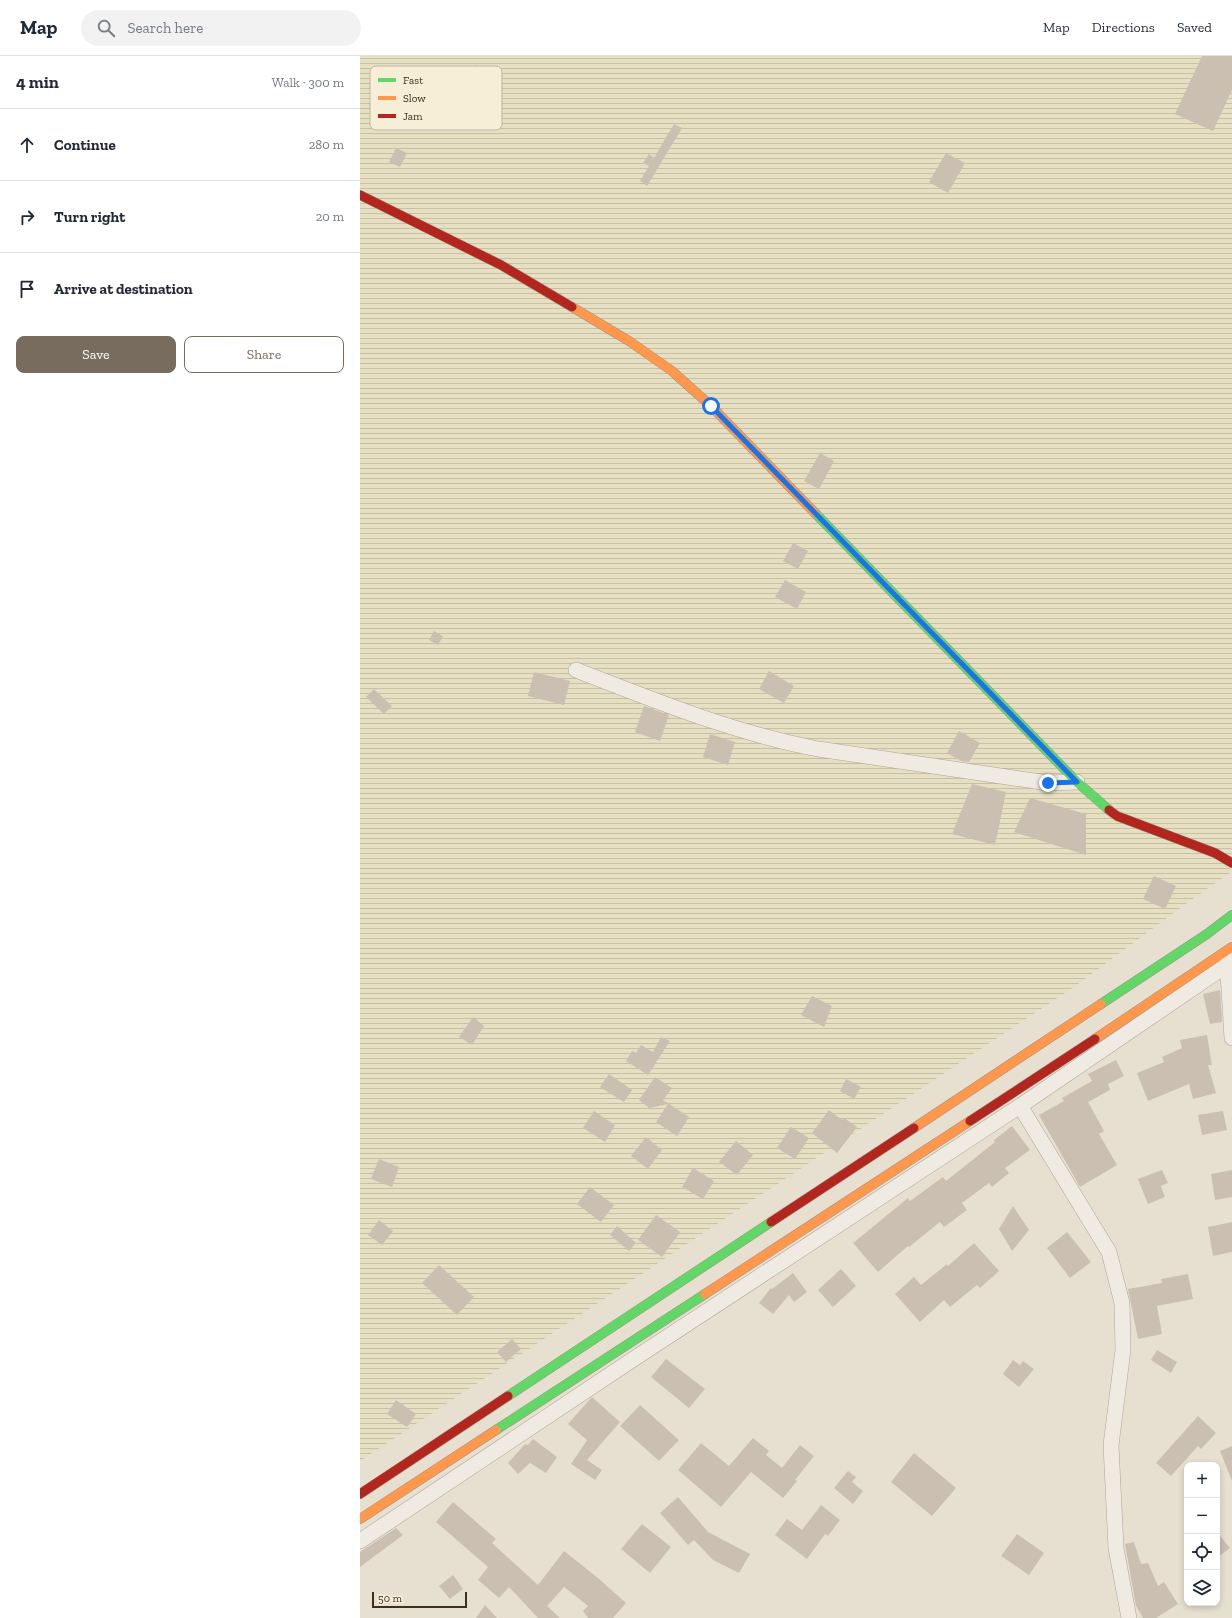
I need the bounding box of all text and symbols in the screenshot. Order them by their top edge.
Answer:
search box [81,10,361,46]
text: Map [20,16,57,39]
icon: search [95,17,117,39]
text: Search here [127,19,203,37]
text: Map [1043,19,1070,36]
text: Directions [1092,19,1155,36]
text: Saved [1177,19,1212,36]
legend [370,66,502,130]
text: 4 min [16,72,59,92]
text: Fast [403,74,424,87]
text: Walk · 300 m [272,75,344,90]
text: Slow [403,92,426,105]
text: Jam [403,110,423,123]
icon: ahead [16,134,38,156]
text: Continue [54,136,116,154]
text: 280 m [309,137,344,152]
icon: right [16,206,38,228]
text: Turn right [54,208,125,226]
text: 20 m [316,209,344,224]
icon: arrive [16,278,38,300]
text: Arrive at destination [54,280,193,298]
button: Save [16,336,176,373]
button: Share [184,336,344,373]
route start [702,397,720,415]
route end [1039,774,1057,792]
map controls [1184,1462,1220,1606]
button: + [1184,1462,1220,1498]
button: − [1184,1498,1220,1534]
button: locate [1184,1534,1220,1570]
button: layers [1184,1570,1220,1606]
scale bar [372,1590,467,1609]
text: 50 m [378,1592,402,1605]

